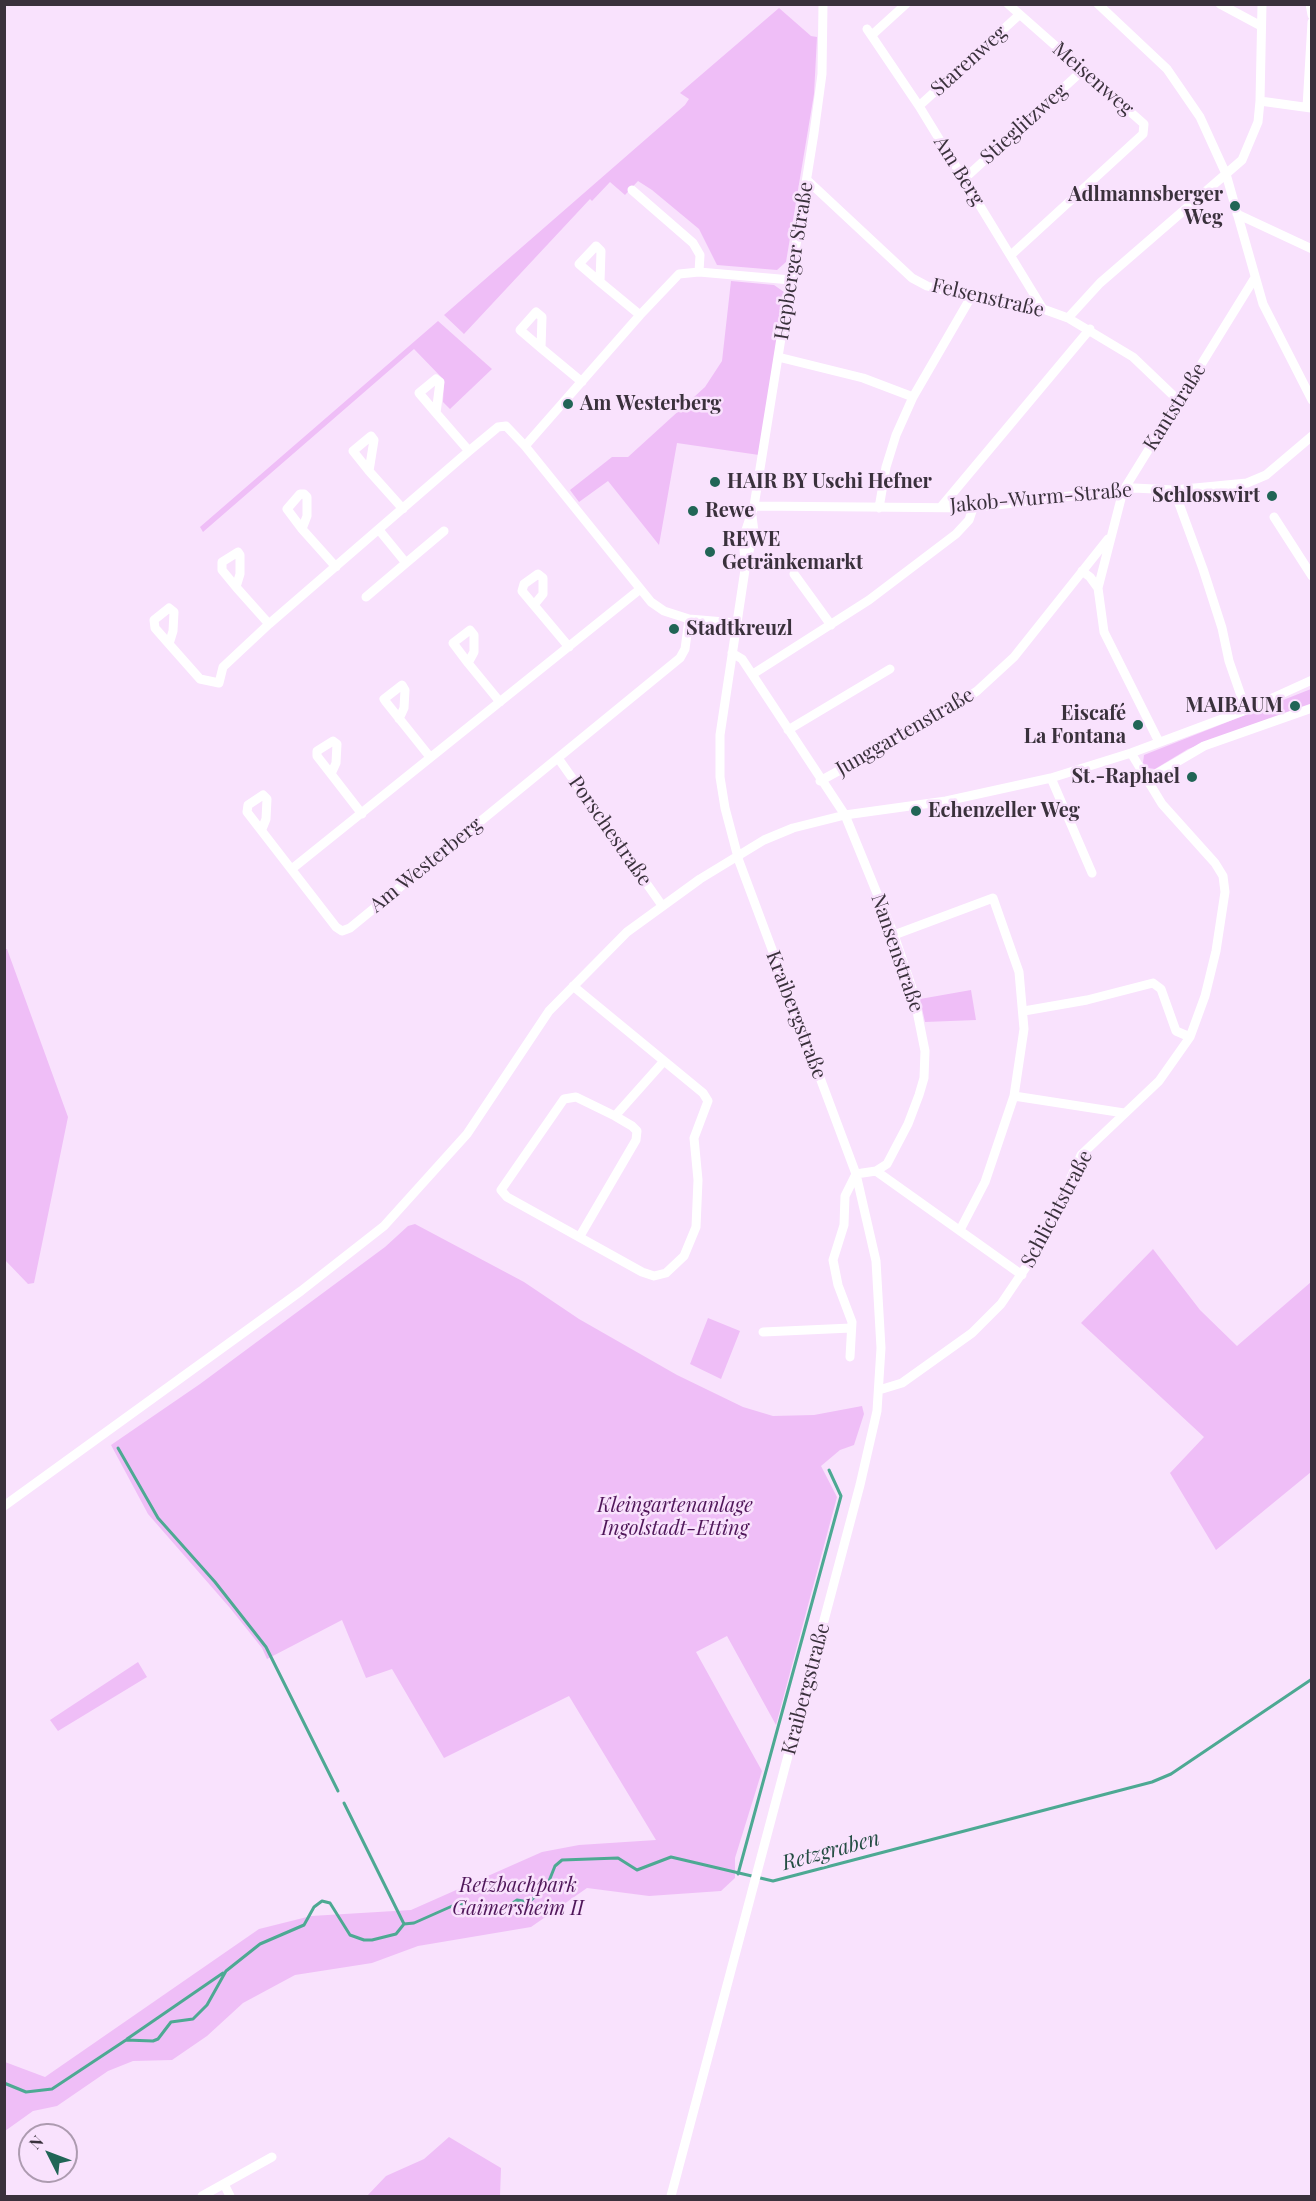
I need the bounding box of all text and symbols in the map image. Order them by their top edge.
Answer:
street label: Starenweg [926,21,1012,101]
street label: Meisenweg [1047,37,1139,121]
street label: Stieglitzweg [976,79,1072,169]
street label: Am Berg [928,132,990,210]
street label: Hepberger Straße [770,180,818,342]
place label: Adlmannsberger Weg [1068,183,1223,230]
marker: Adlmannsberger Weg [1228,199,1242,213]
street label: Felsenstraße [930,273,1046,323]
street label: Kantstraße [1139,359,1211,455]
place label: Am Westerberg [580,392,721,416]
marker: Am Westerberg [561,397,575,411]
place label: HAIR BY Uschi Hefner [727,470,932,494]
marker: HAIR BY Uschi Hefner [708,475,722,489]
street label: Jakob-Wurm-Straße [949,478,1133,518]
place label: Schlosswirt [1152,484,1260,508]
marker: Schlosswirt [1265,489,1279,503]
place label: Rewe [705,499,754,523]
marker: Rewe [686,504,700,518]
place label: REWE Getränkemarkt [722,528,863,575]
marker: REWE Getränkemarkt [703,545,717,559]
place label: Stadtkreuzl [686,617,793,641]
marker: Stadtkreuzl [667,622,681,636]
street label: Junggartenstraße [832,683,978,781]
place label: MAIBAUM [1185,694,1283,718]
marker: MAIBAUM [1288,699,1302,713]
place label: Eiscafé La Fontana [1024,702,1126,749]
marker: Eiscafé La Fontana [1131,718,1145,732]
place label: St.-Raphael [1071,765,1180,789]
marker: St.-Raphael [1185,770,1199,784]
street label: Porschestraße [563,771,657,891]
place label: Echenzeller Weg [928,799,1080,823]
marker: Echenzeller Weg [909,804,923,818]
street label: Am Westerberg [365,812,487,918]
street label: Nansenstraße [866,891,928,1015]
street label: Kraibergstraße [761,948,831,1082]
street label: Schlichtstraße [1016,1146,1098,1272]
park label: Kleingartenanlage Ingolstadt-Etting [597,1494,753,1541]
street label: Kraibergstraße [777,1621,835,1757]
water label: Retzgraben [779,1826,883,1876]
park label: Retzbachpark Gaimersheim II [452,1874,584,1921]
north arrow [18,2123,78,2183]
text: N [24,2131,47,2153]

